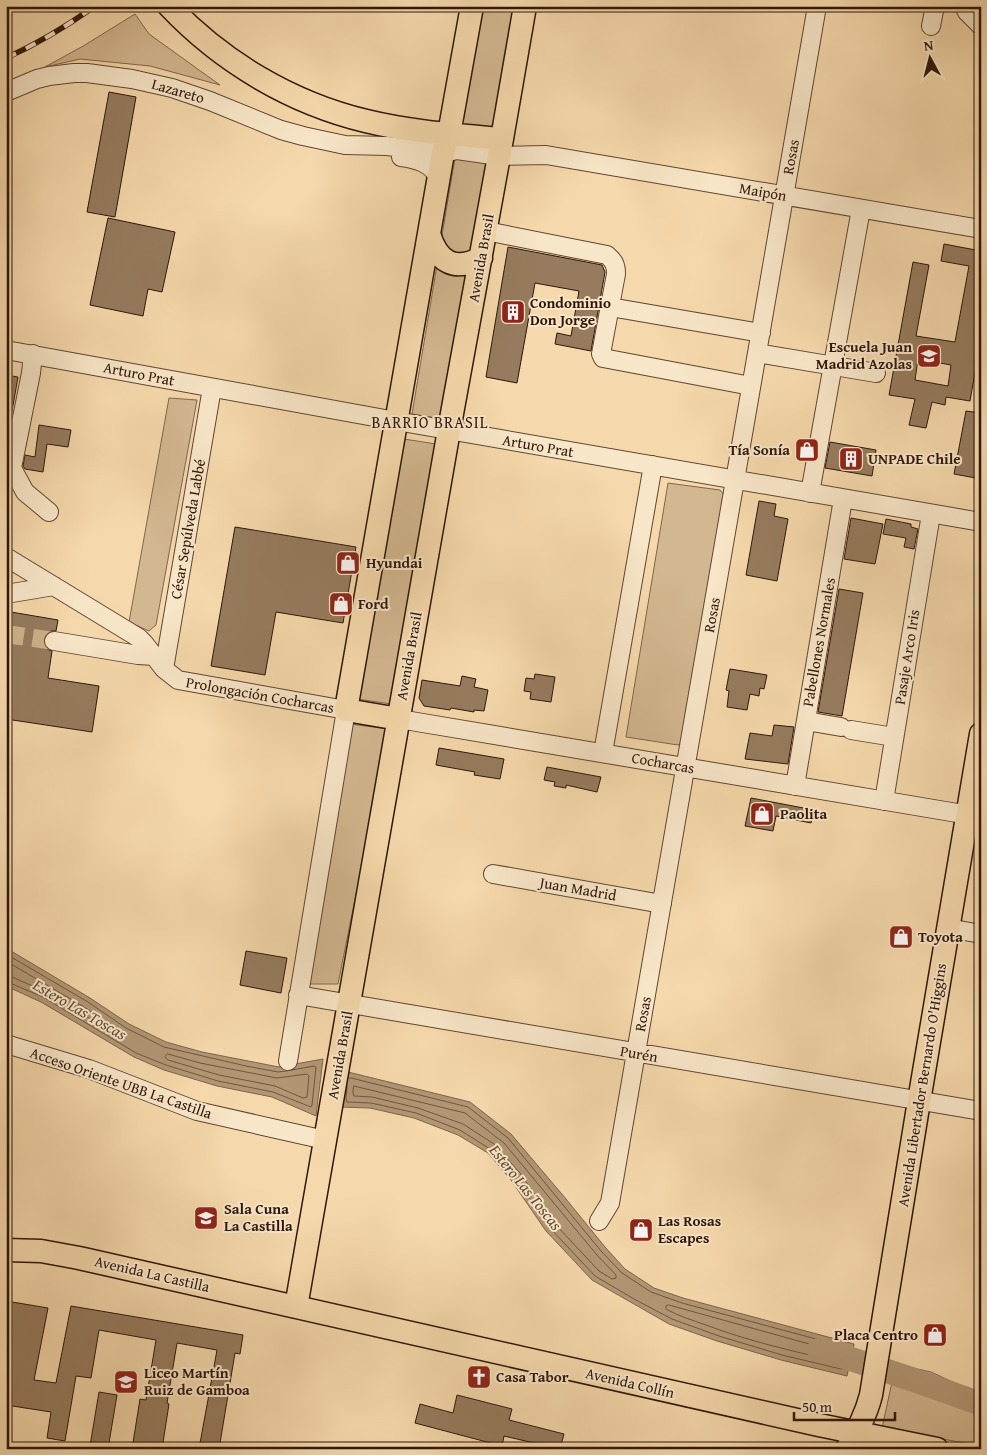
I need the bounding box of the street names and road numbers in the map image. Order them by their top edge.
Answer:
street label: Lazareto [149,73,207,108]
street label: Rosas [777,138,804,176]
street label: Maipón [738,177,789,206]
street label: Avenida Brasil [462,212,499,304]
street label: Arturo Prat [102,356,177,391]
street label: Arturo Prat [501,429,576,462]
street label: César Sepúlveda Labbé [165,457,210,601]
street label: Pabellones Normales [797,576,840,708]
street label: Rosas [698,596,725,634]
street label: Pasaje Arco Iris [889,608,924,706]
street label: Avenida Brasil [390,610,427,702]
street label: Prolongación Cocharcas [184,671,336,718]
street label: Cocharcas [630,747,696,778]
street label: Juan Madrid [536,871,618,906]
street label: Avenida Libertador Bernardo O'Higgins [892,962,951,1208]
street label: Rosas [629,995,656,1033]
street label: Avenida Brasil [321,1009,358,1101]
street label: Purén [619,1040,660,1067]
street label: Acceso Oriente UBB La Castilla [27,1041,215,1124]
street label: Avenida La Castilla [93,1250,212,1297]
street label: Avenida Collín [584,1362,677,1403]

